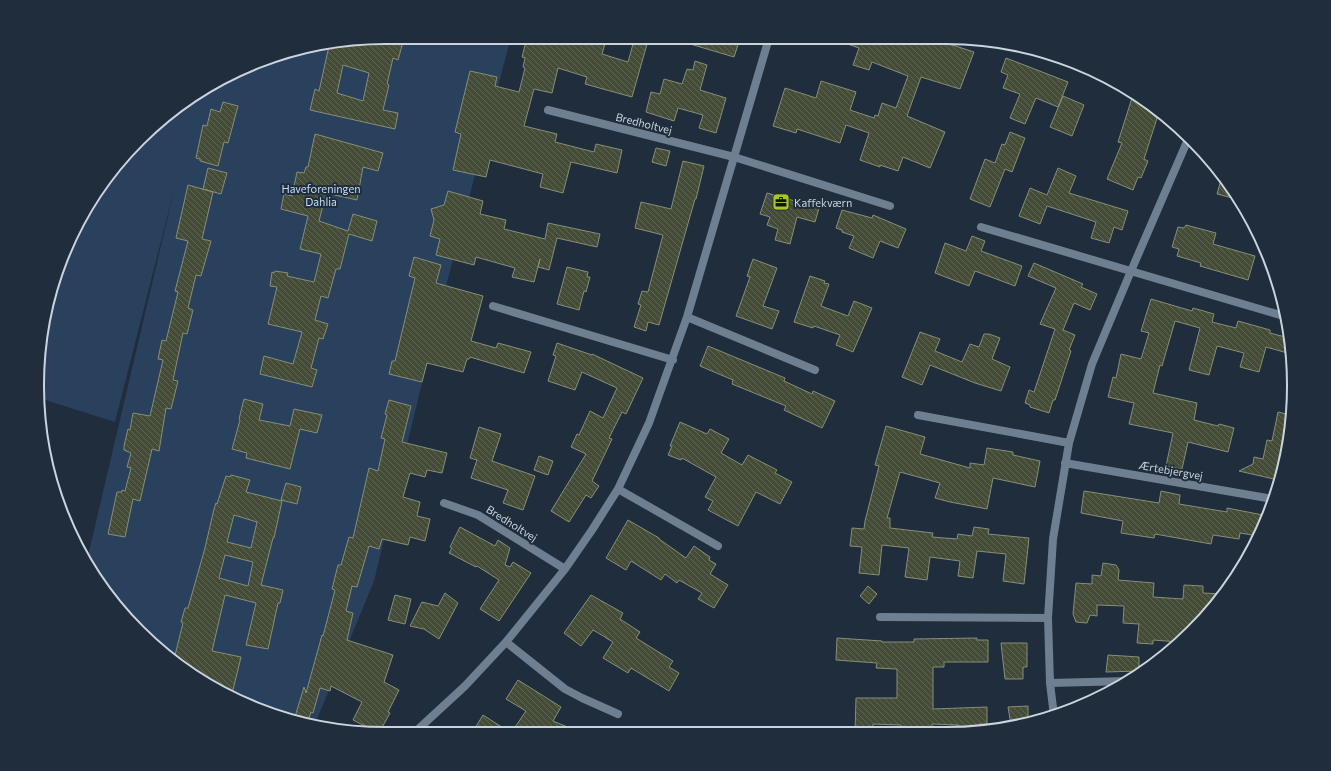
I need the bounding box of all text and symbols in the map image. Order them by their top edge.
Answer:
street label: Bredholtvej [614,110,674,136]
park label: Haveforeningen Dahlia [281,182,361,208]
office icon: Kaffekværn [771,192,791,212]
place label: Kaffekværn [794,196,852,209]
street label: Ærtebjergvej [1138,458,1204,482]
street label: Bredholtvej [484,502,540,544]

